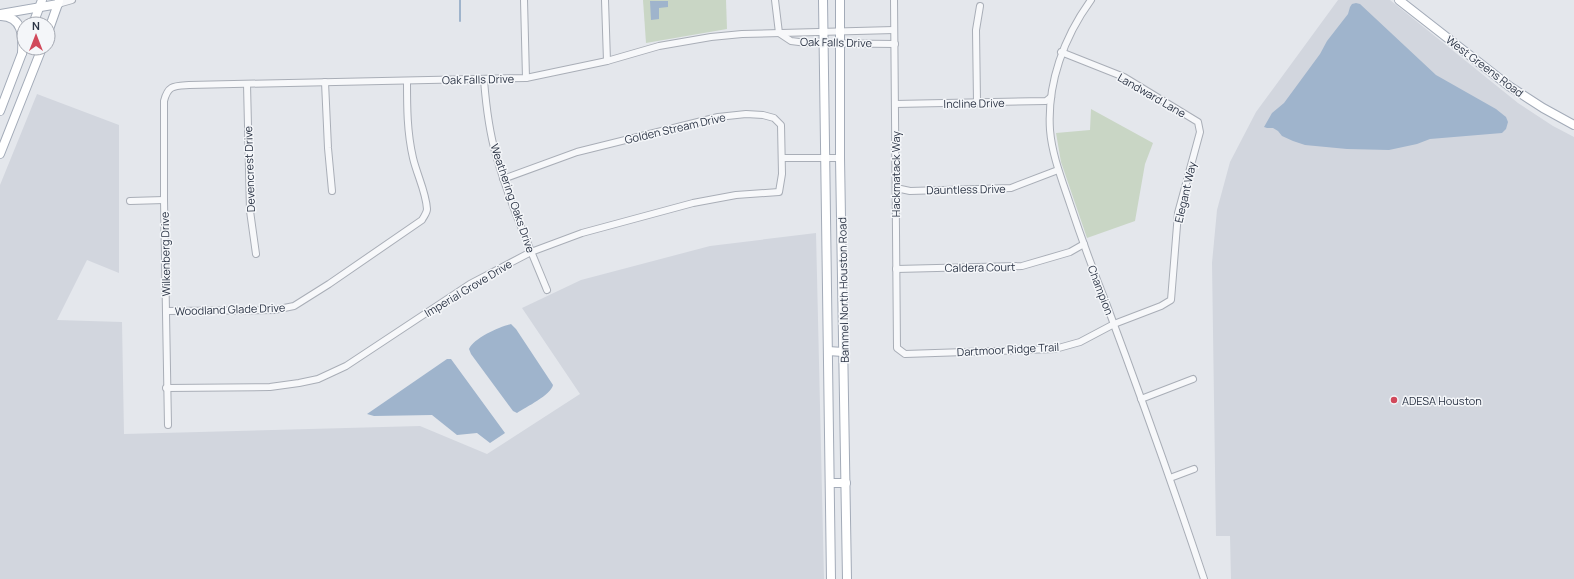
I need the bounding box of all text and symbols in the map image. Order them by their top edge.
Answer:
north arrow [16,16,56,56]
text: N [32,18,40,33]
street label: West Greens Road [1443,32,1527,100]
street label: Oak Falls Drive [800,34,873,50]
street label: Landward Lane [1115,69,1189,121]
street label: Oak Falls Drive [442,71,515,87]
street label: Incline Drive [943,95,1005,111]
street label: Golden Stream Drive [623,109,727,147]
street label: Devencrest Drive [240,125,258,212]
street label: Hackmatack Way [888,131,903,217]
street label: Weathering Oaks Drive [487,142,539,255]
street label: Elegant Way [1171,160,1199,224]
street label: Dauntless Drive [926,181,1006,197]
street label: Wilkenberg Drive [157,211,173,296]
street label: Bammel North Houston Road [834,217,852,363]
street label: Imperial Grove Drive [421,256,515,320]
street label: Caldera Court [944,259,1016,275]
street label: Champion [1085,263,1117,317]
street label: Woodland Glade Drive [175,300,286,318]
street label: Dartmoor Ridge Trail [956,339,1060,359]
place label: ADESA Houston [1402,393,1482,408]
marker: ADESA Houston [1389,395,1399,405]

